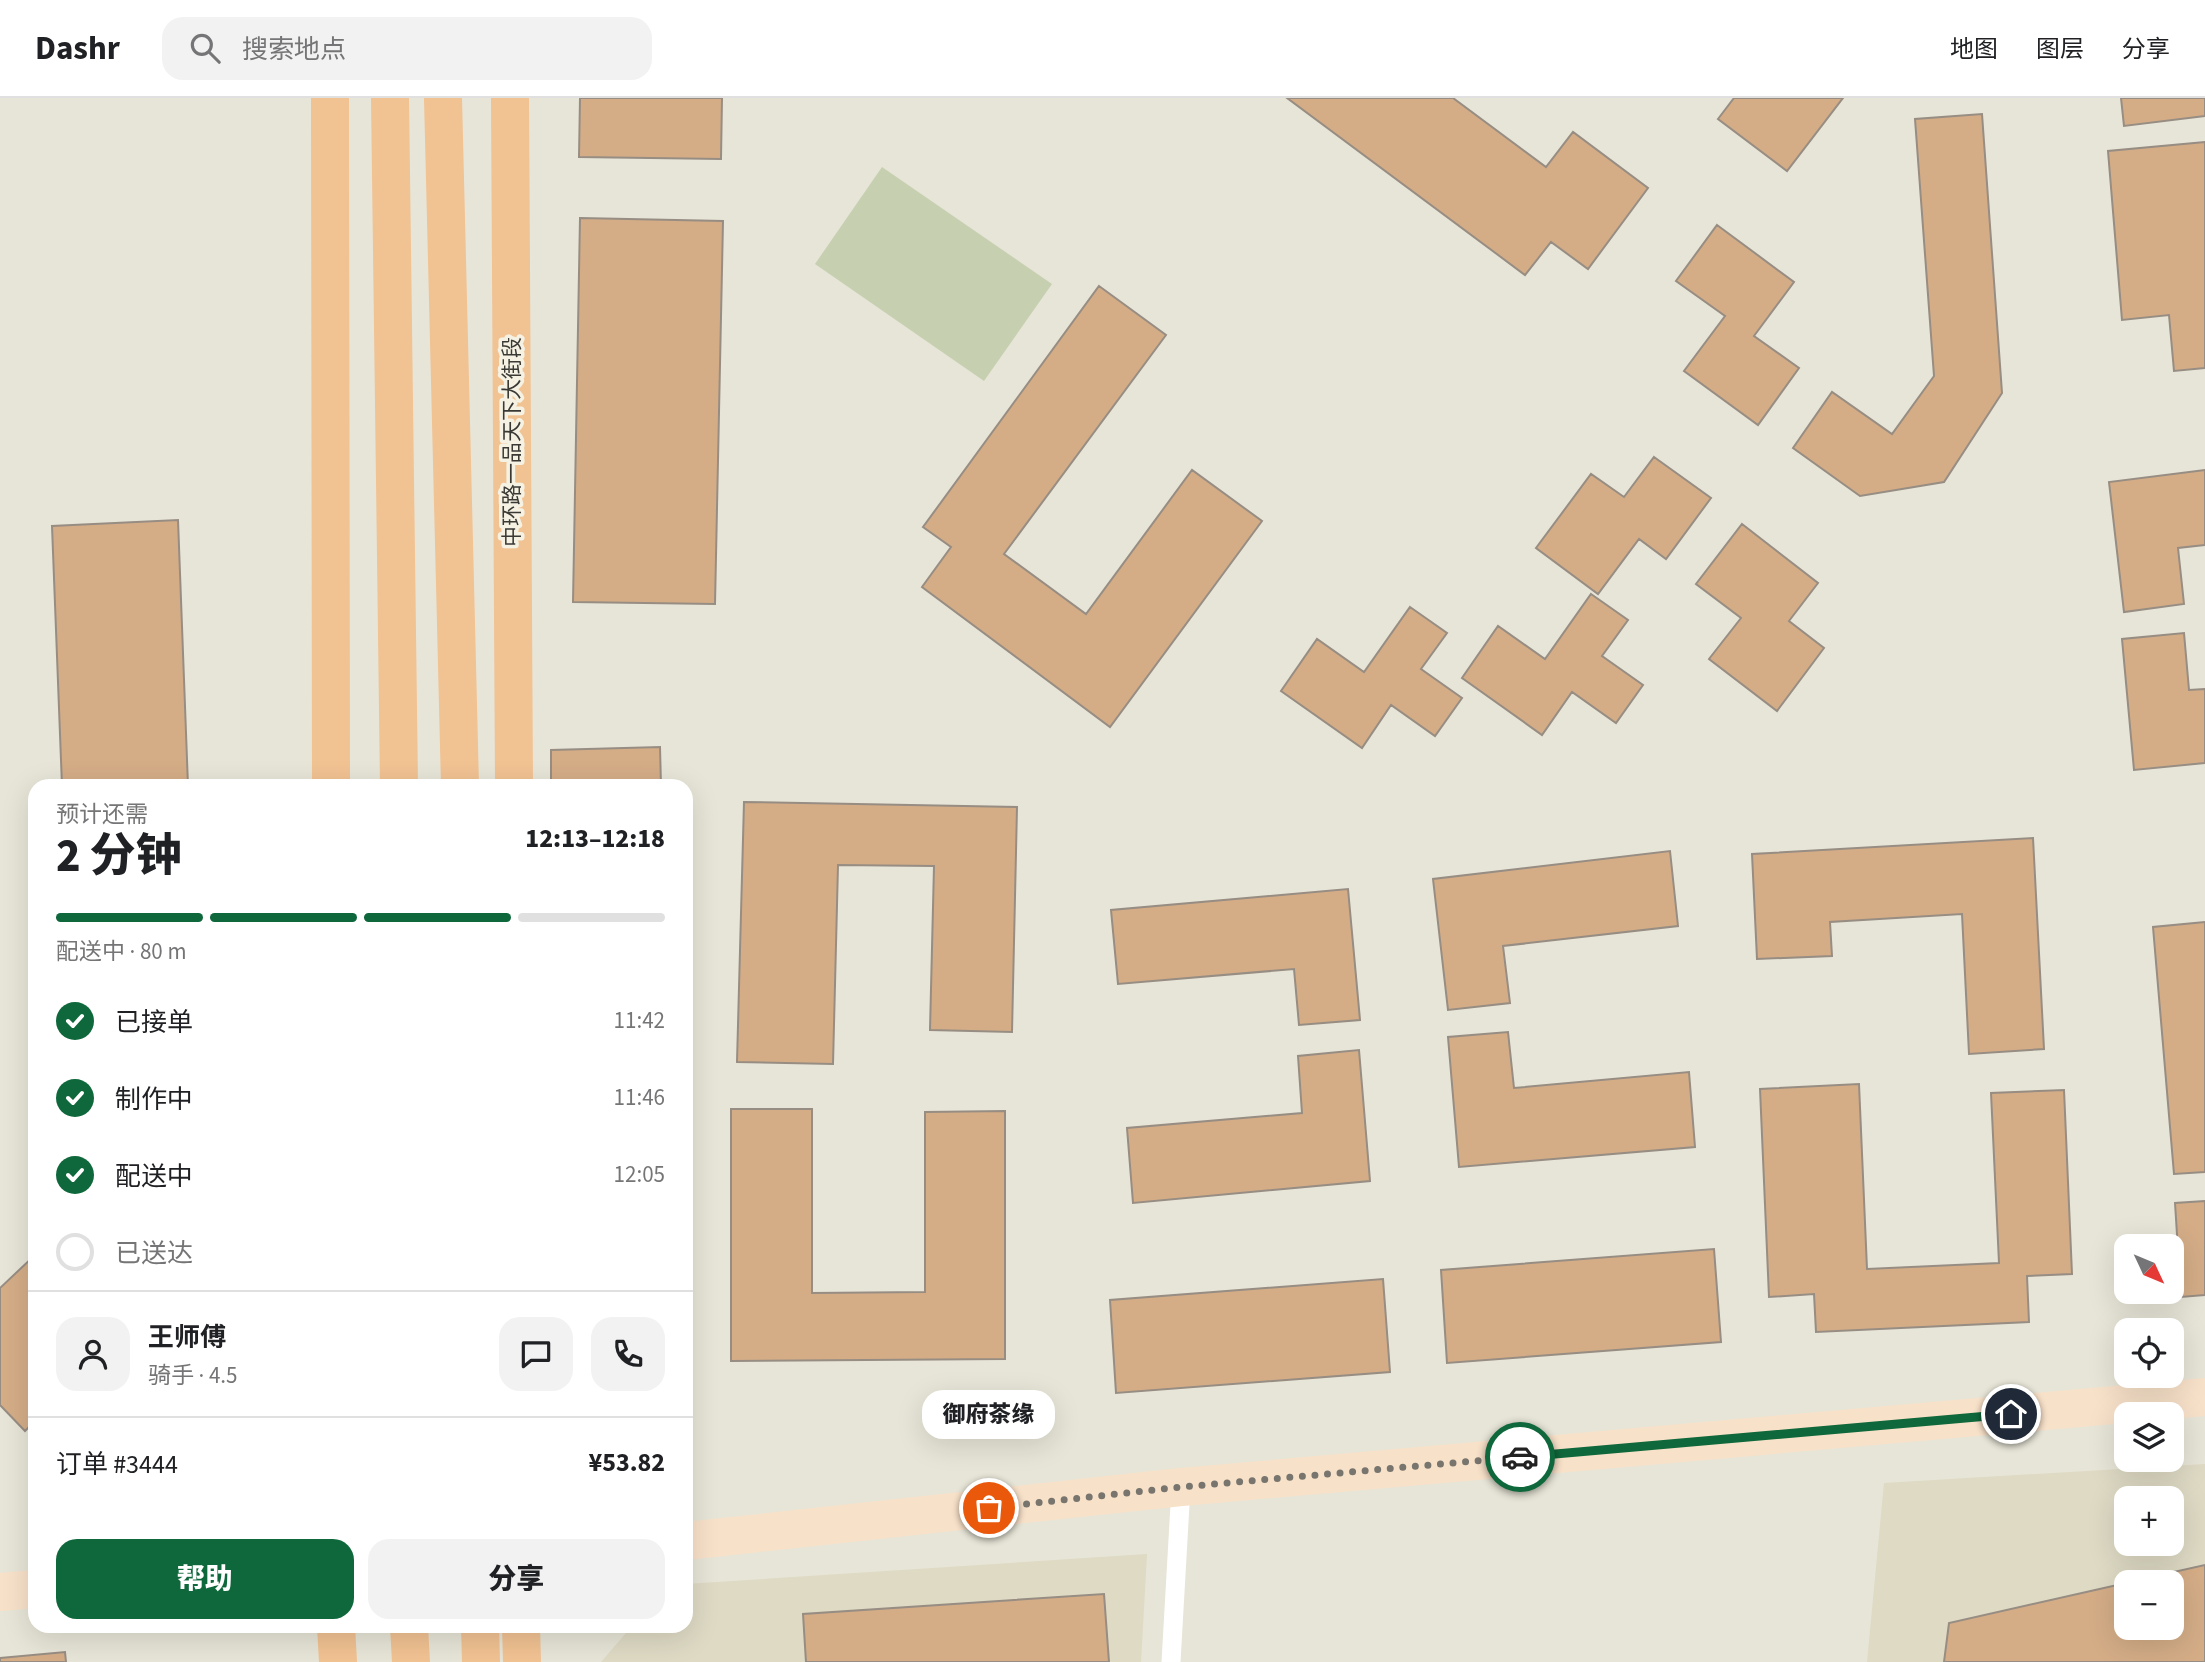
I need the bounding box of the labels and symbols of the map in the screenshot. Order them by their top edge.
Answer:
street label: 中环路一品天下大街段 [497,337,527,547]
north arrow [2114,1234,2184,1304]
pin [1981,1384,2041,1444]
callout: 御府茶缘 [922,1389,1056,1438]
courier [1485,1422,1555,1492]
pin [959,1478,1019,1538]

